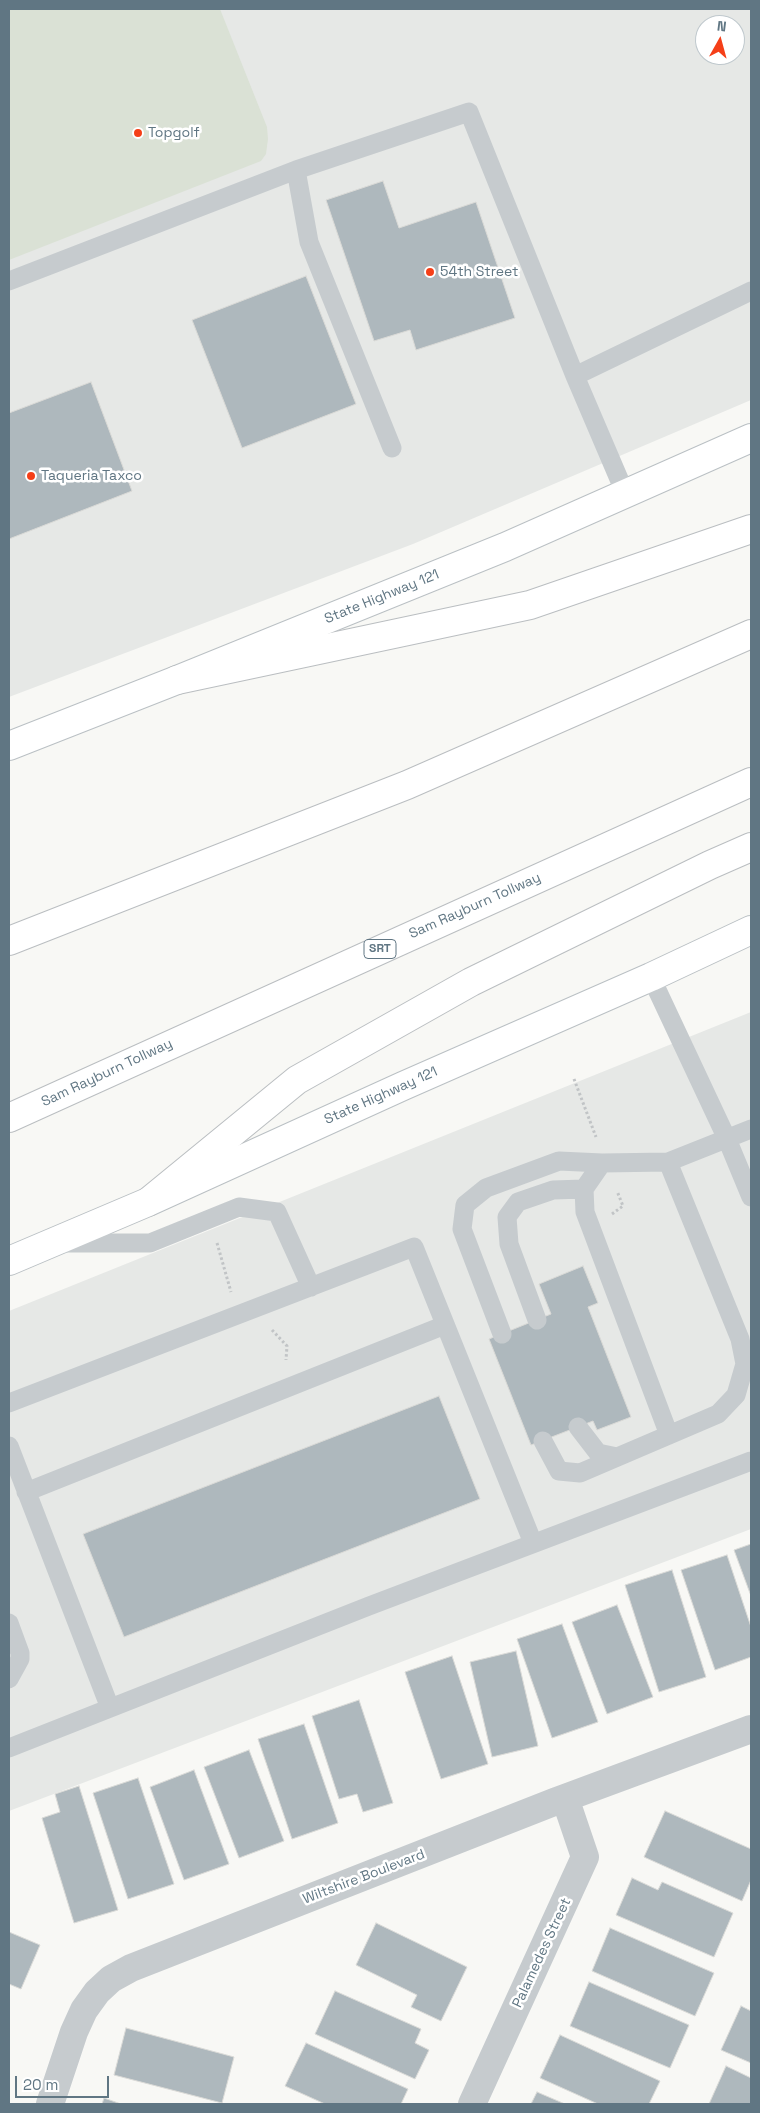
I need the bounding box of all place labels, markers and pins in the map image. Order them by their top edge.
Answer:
place label: Topgolf [148,125,200,141]
marker: Topgolf [132,127,144,139]
place label: 54th Street [440,264,519,280]
marker: 54th Street [424,266,436,278]
place label: Taqueria Taxco [41,468,142,484]
marker: Taqueria Taxco [25,470,37,482]

